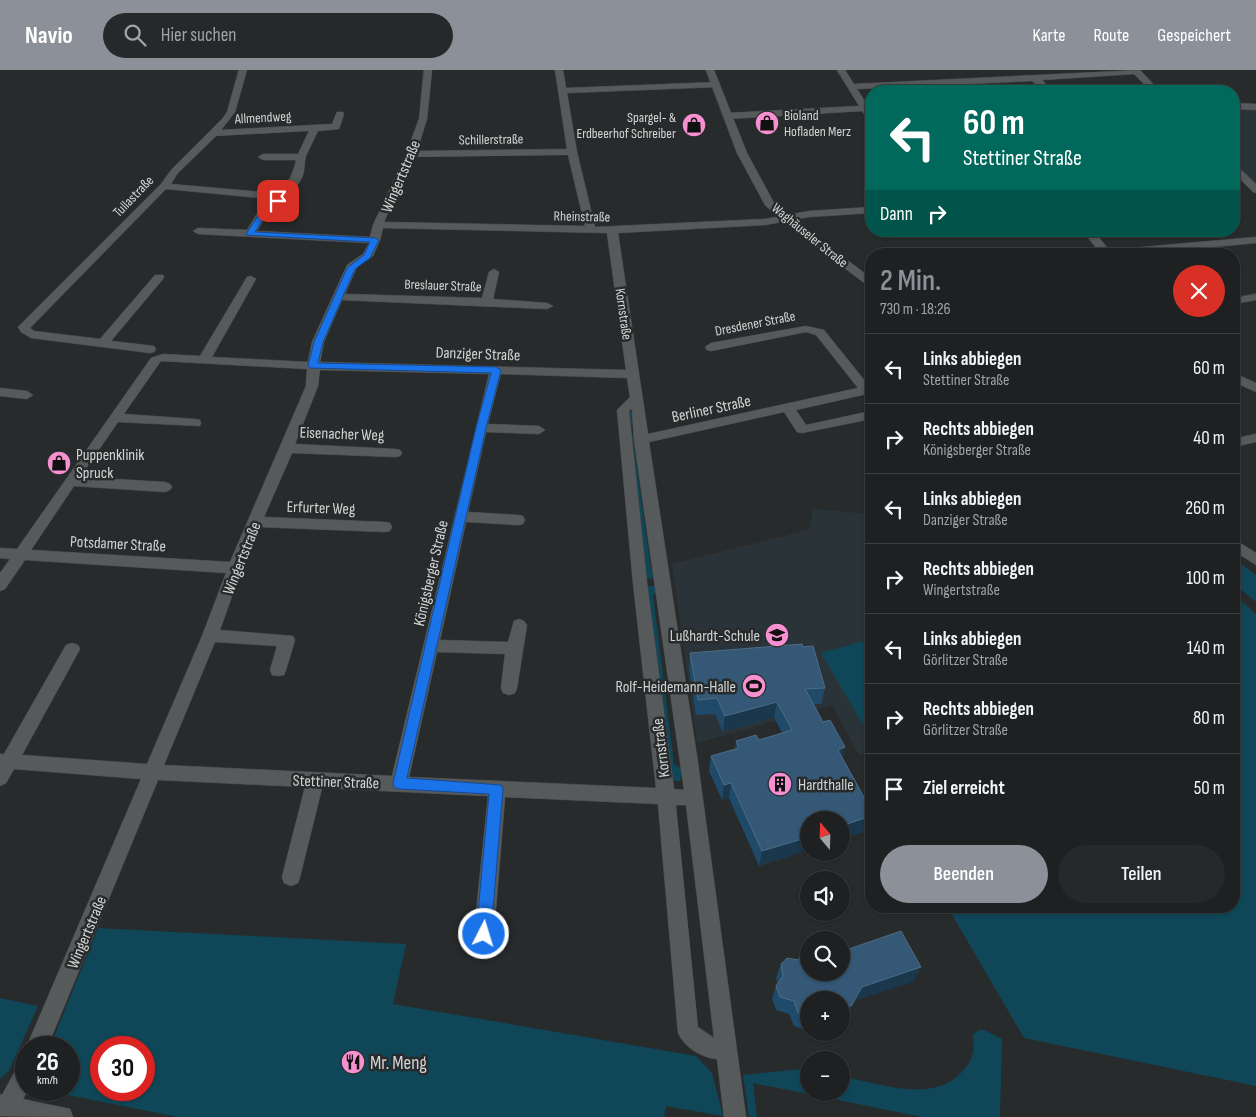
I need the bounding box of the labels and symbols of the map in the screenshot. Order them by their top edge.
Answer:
place label: Bioland Hofladen Merz [784,107,851,140]
street label: Allmendweg [233,108,292,128]
place label: Spargel- & Erdbeerhof Schreiber [576,109,676,142]
shop icon: Bioland Hofladen Merz [754,110,780,136]
shop icon: Spargel- & Erdbeerhof Schreiber [681,112,707,138]
street label: Schillerstraße [458,130,524,149]
street label: Wingertstraße [378,138,425,216]
street label: Tullastraße [109,172,157,221]
pin [257,180,299,222]
street label: Waghäuseler Straße [768,200,851,271]
street label: Rheinstraße [554,208,610,225]
street label: Breslauer Straße [404,276,482,295]
street label: Kornstraße [611,287,636,341]
street label: Dresdener Straße [713,307,797,340]
street label: Danziger Straße [435,344,521,365]
street label: Berliner Straße [670,392,753,427]
street label: Eisenacher Weg [299,424,385,445]
place label: Puppenklinik Spruck [76,446,144,483]
shop icon: Puppenklinik Spruck [46,450,72,476]
street label: Erfurter Weg [286,498,356,519]
street label: Wingertstraße [219,519,266,598]
street label: Königsberger Straße [410,519,453,628]
street label: Potsdamer Straße [70,533,166,556]
school or university icon: Lußhardt-Schule [764,622,790,648]
place label: Lußhardt-Schule [670,627,760,646]
sports icon: Rolf-Heidemann-Halle [741,673,767,699]
place label: Rolf-Heidemann-Halle [616,678,736,697]
street label: Kornstraße [648,717,675,778]
street label: Stettiner Straße [292,771,380,794]
building icon: Hardthalle [767,771,793,797]
place label: Hardthalle [798,776,854,795]
north arrow [800,811,850,861]
street label: Wingertstraße [64,894,111,972]
position arrow [457,907,509,959]
speed limit sign: 30 [90,1036,155,1101]
restaurant icon: Mr. Meng [340,1049,366,1075]
place label: Mr. Meng [370,1052,427,1075]

